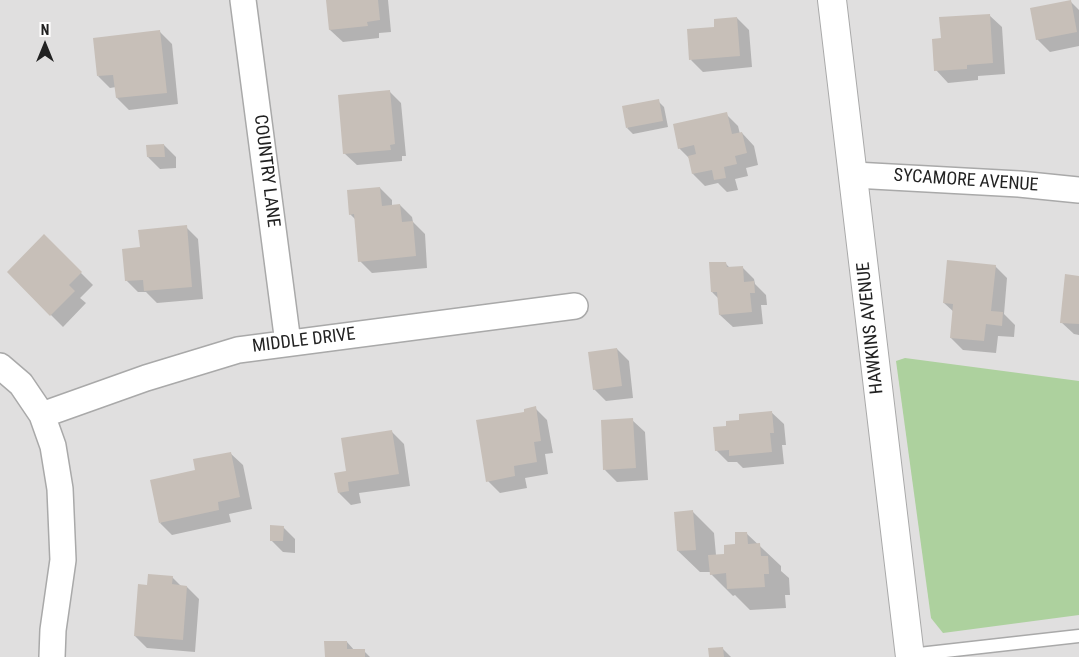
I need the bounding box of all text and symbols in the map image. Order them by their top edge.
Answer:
north arrow [20,20,70,70]
text: N [41,22,49,38]
street label: COUNTRY LANE [248,113,284,229]
street label: SYCAMORE AVENUE [893,165,1039,197]
street label: HAWKINS AVENUE [853,261,889,395]
street label: MIDDLE DRIVE [251,324,357,358]

